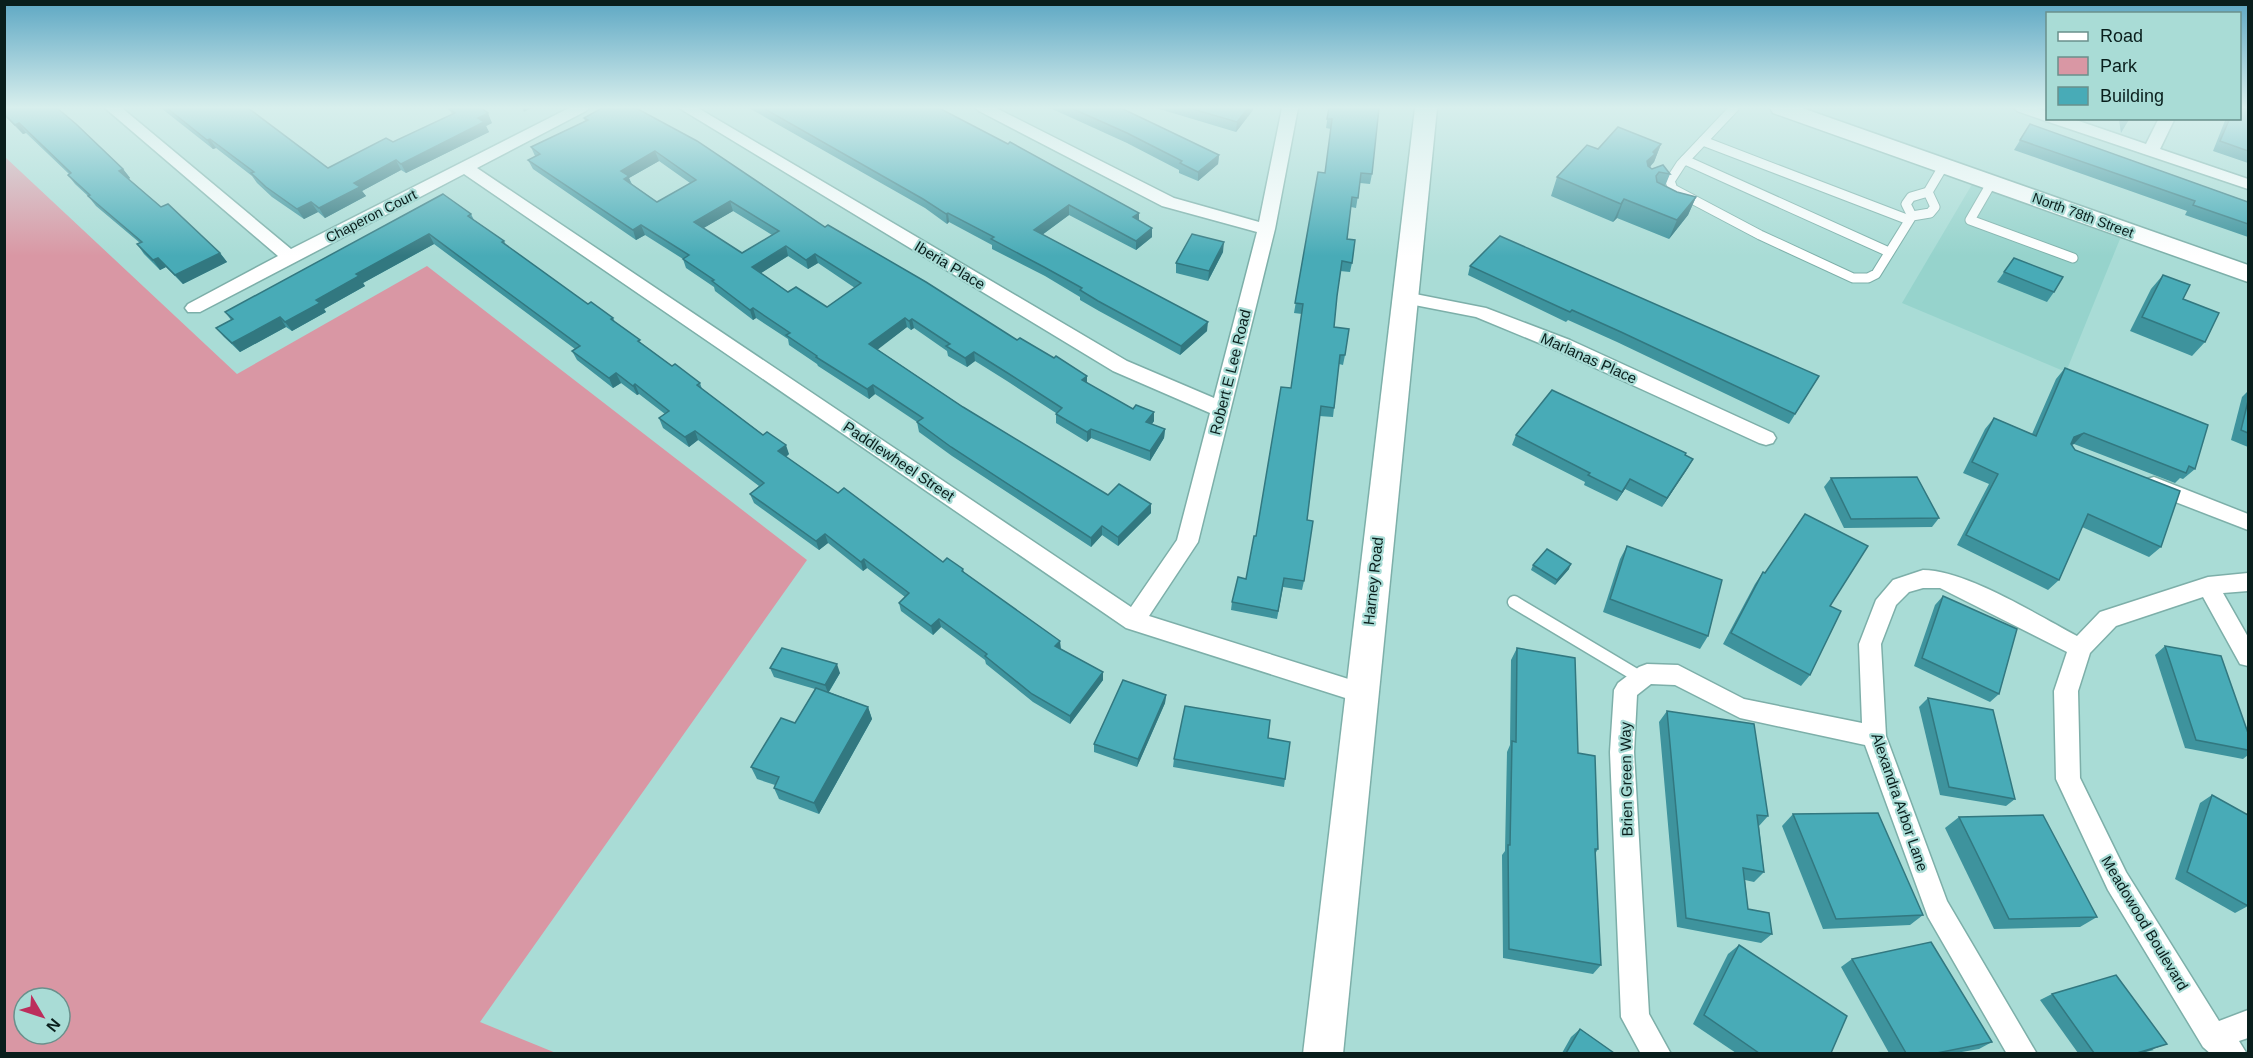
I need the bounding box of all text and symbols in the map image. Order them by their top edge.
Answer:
legend [2046,12,2241,120]
text: Road [2100,26,2143,46]
text: Park [2100,56,2138,76]
text: Building [2100,86,2164,106]
street label: Chaperon Court [323,186,419,246]
street label: North 78th Street [2030,189,2136,241]
street label: Iberia Place [912,237,988,293]
street label: Robert E Lee Road [1206,308,1254,436]
street label: Marlanas Place [1538,329,1640,387]
street label: Paddlewheel Street [840,418,958,505]
street label: Harney Road [1360,536,1386,626]
street label: Brien Green Way [1616,721,1635,836]
street label: Alexandra Arbor Lane [1868,731,1932,873]
street label: Meadowood Boulevard [2098,853,2192,993]
north arrow [12,986,72,1046]
text: N [43,1015,64,1035]

